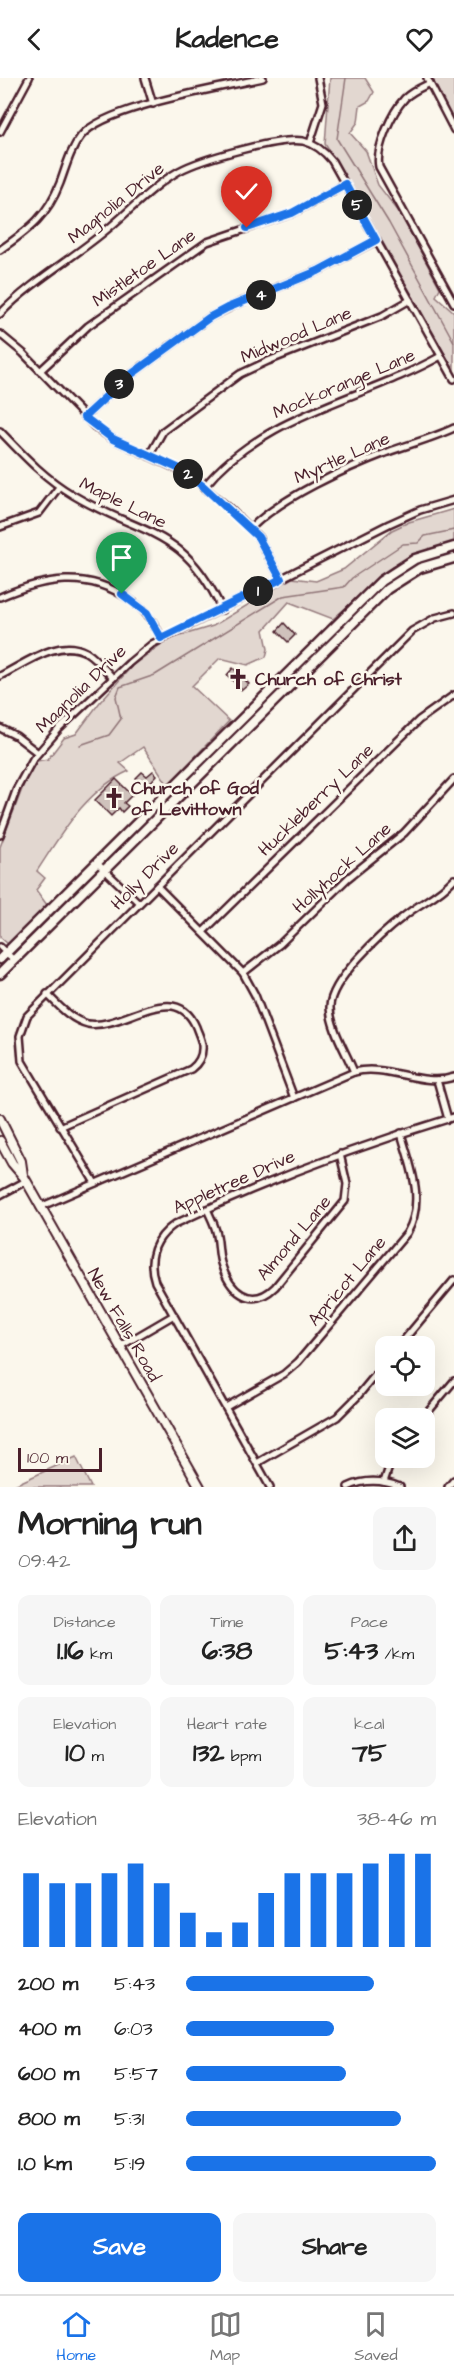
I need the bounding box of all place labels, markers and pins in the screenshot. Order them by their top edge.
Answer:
pin [221,166,272,228]
pin: 5 [342,190,372,220]
pin: 4 [246,280,276,310]
pin: 3 [104,369,134,399]
pin: 2 [173,459,203,489]
pin [96,532,147,594]
pin: 1 [243,576,273,606]
church icon: Church of Christ [226,667,250,691]
place label: Church of Christ [255,667,403,692]
place label: Church of God of Levittown [131,776,260,822]
church icon: Church of God of Levittown [102,786,126,810]

